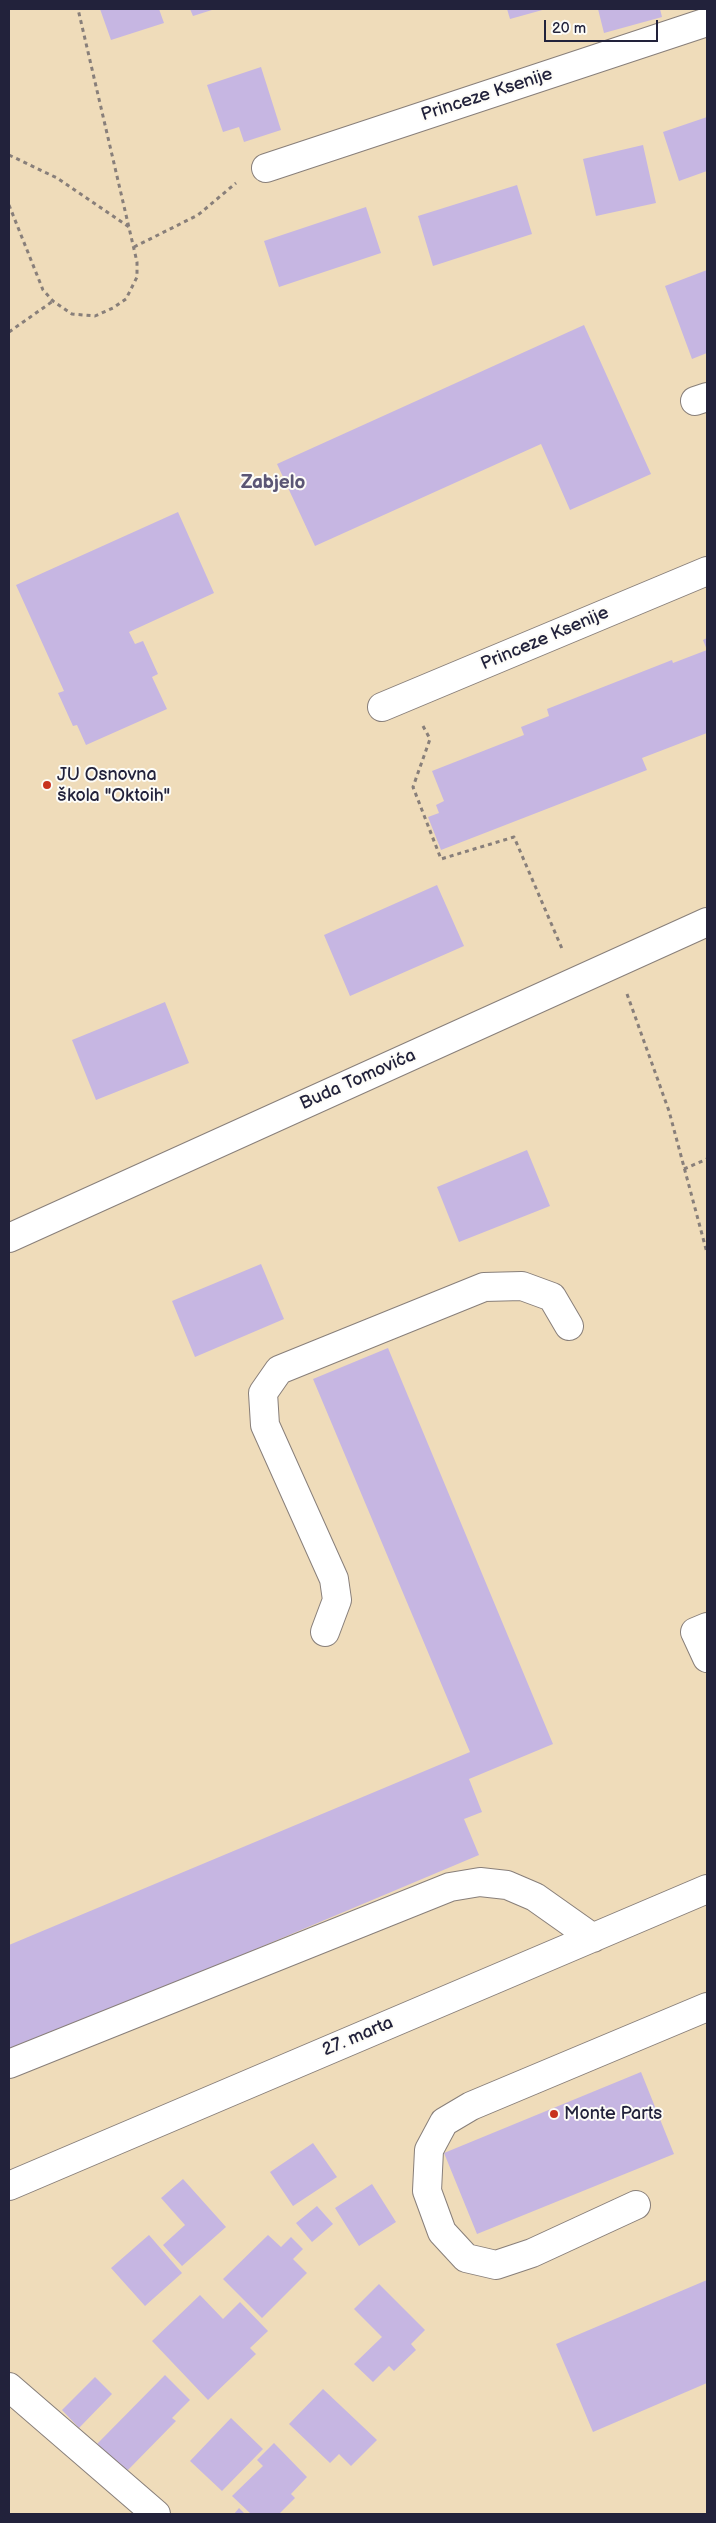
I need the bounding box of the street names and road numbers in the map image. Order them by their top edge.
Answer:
street label: Princeze Ksenije [419,64,555,126]
street label: Princeze Ksenije [478,602,612,676]
street label: Buda Tomovića [297,1045,419,1115]
street label: 27. marta [319,2012,397,2062]

